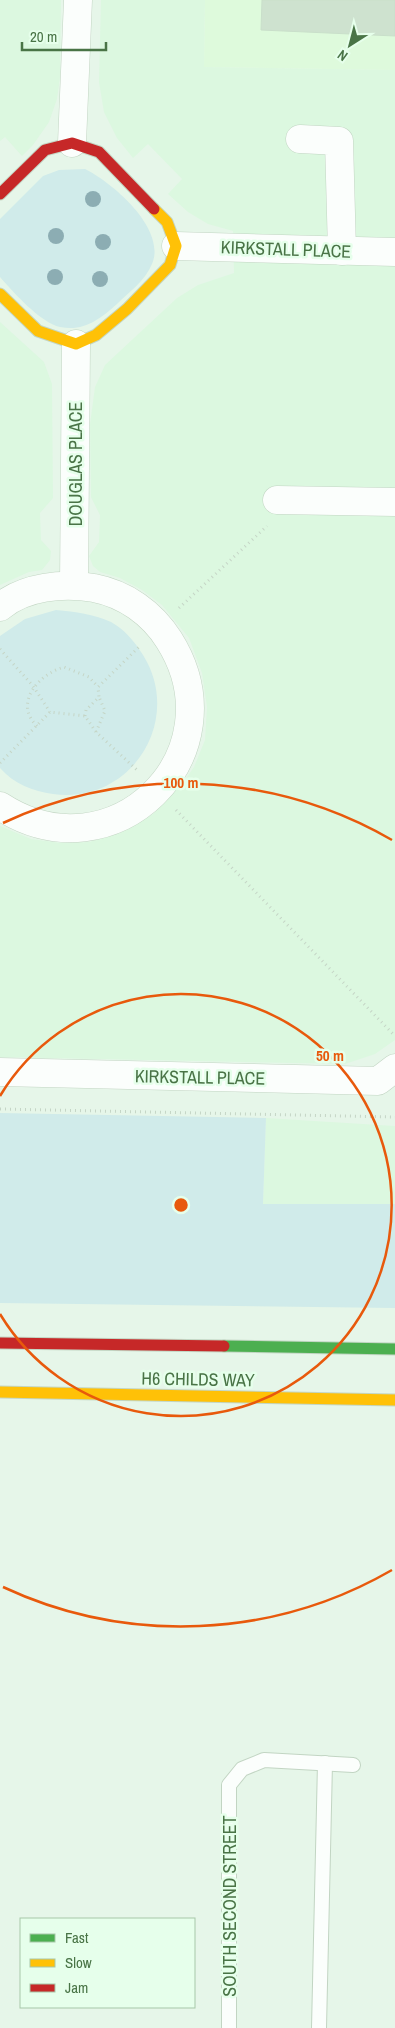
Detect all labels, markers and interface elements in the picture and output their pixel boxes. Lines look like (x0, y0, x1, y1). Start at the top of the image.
scale bar (22, 20, 106, 52)
north arrow (325, 20, 375, 70)
text: 20 m (30, 26, 57, 47)
text: N (334, 46, 351, 65)
street label: KIRKSTALL PLACE (220, 234, 352, 264)
street label: DOUGLAS PLACE (63, 402, 88, 526)
text: 100 m (164, 772, 198, 793)
text: 50 m (316, 1045, 344, 1066)
street label: KIRKSTALL PLACE (135, 1063, 265, 1091)
centre of rings (172, 1196, 190, 1214)
street label: H6 CHILDS WAY (141, 1366, 255, 1392)
street label: SOUTH SECOND STREET (217, 1815, 242, 1997)
legend (20, 1918, 195, 2008)
text: Fast (65, 1927, 89, 1948)
text: Slow (65, 1952, 92, 1973)
text: Jam (65, 1977, 88, 1998)

